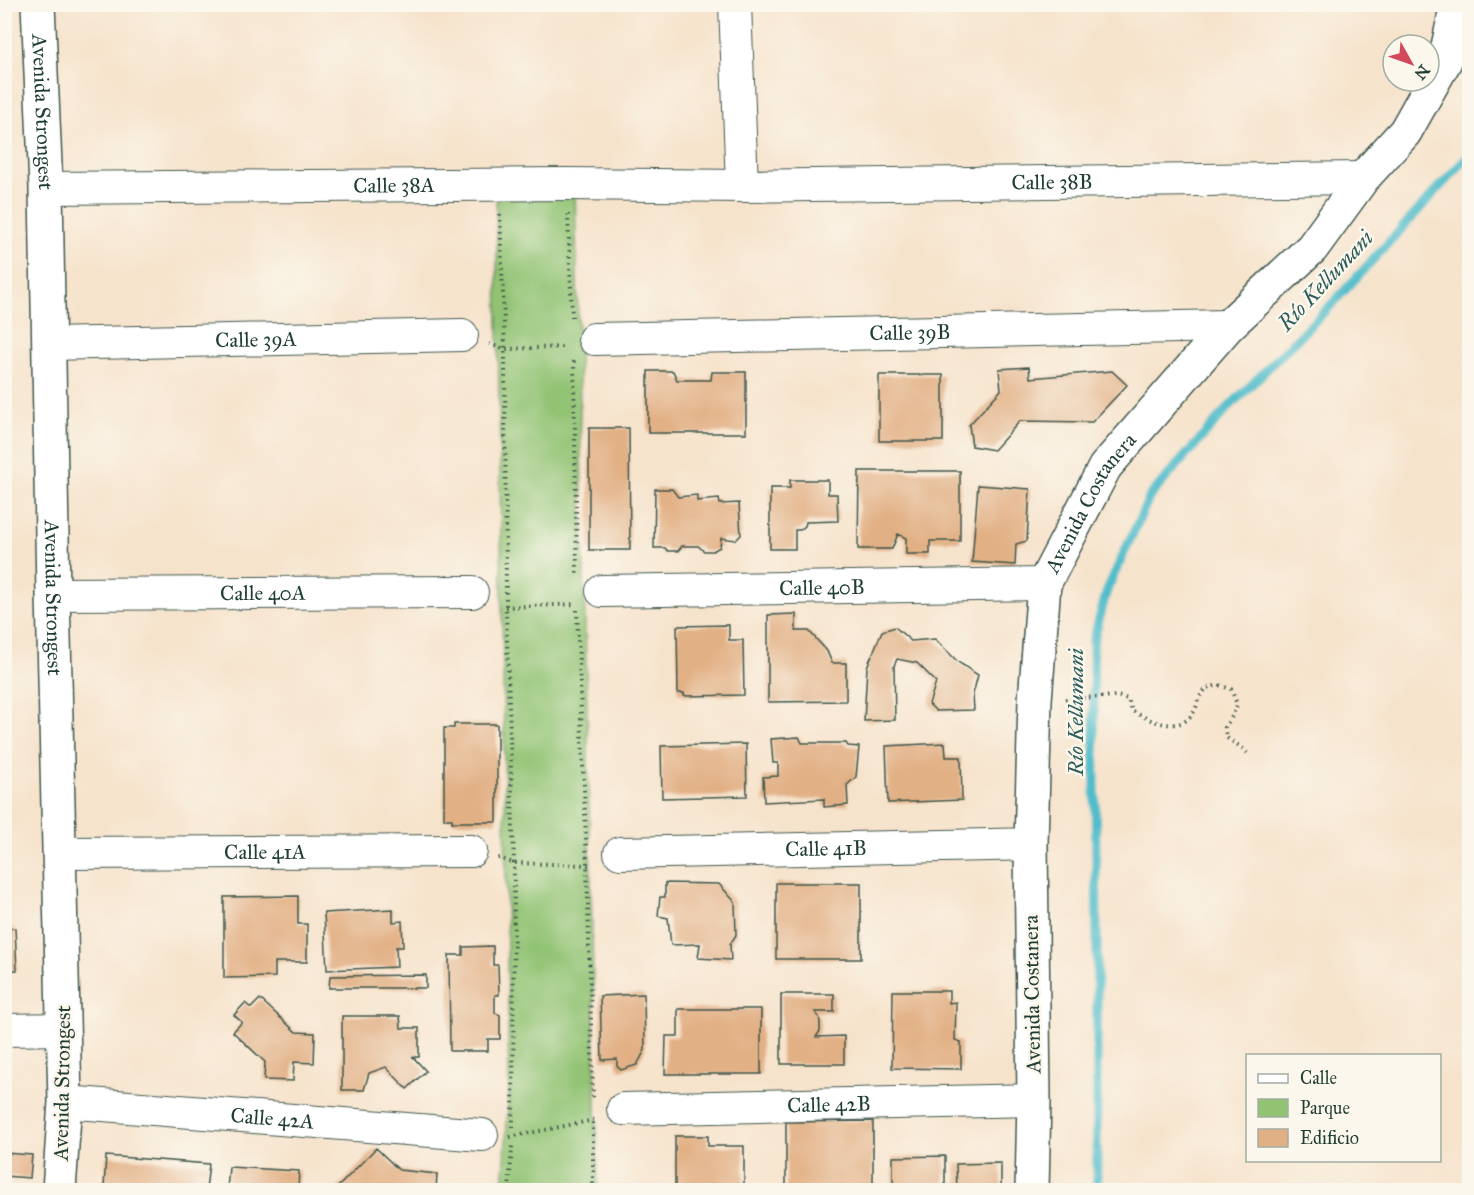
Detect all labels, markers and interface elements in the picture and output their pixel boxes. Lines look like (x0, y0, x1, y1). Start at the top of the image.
street label: Avenida Strongest (26, 32, 59, 191)
north arrow (1381, 33, 1441, 93)
text: N (1410, 61, 1434, 84)
street label: Calle 38B (1011, 168, 1093, 196)
street label: Calle 38A (353, 172, 435, 199)
water label: Río Kellumani (1271, 224, 1379, 337)
street label: Calle 39B (869, 319, 951, 346)
street label: Calle 39A (215, 326, 297, 353)
street label: Avenida Costanera (1039, 427, 1142, 578)
street label: Avenida Strongest (39, 519, 68, 677)
street label: Calle 40B (779, 574, 865, 601)
street label: Calle 40A (220, 580, 306, 606)
water label: Río Kellumani (1062, 648, 1089, 777)
street label: Calle 41B (785, 835, 867, 862)
street label: Calle 41A (224, 839, 306, 865)
street label: Avenida Costanera (1018, 914, 1046, 1075)
street label: Avenida Strongest (48, 1004, 76, 1162)
legend (1246, 1054, 1441, 1162)
text: Calle (1300, 1067, 1337, 1089)
street label: Calle 42B (787, 1091, 871, 1118)
text: Parque (1300, 1097, 1350, 1120)
street label: Calle 42A (229, 1102, 315, 1135)
text: Edificio (1300, 1127, 1359, 1149)

